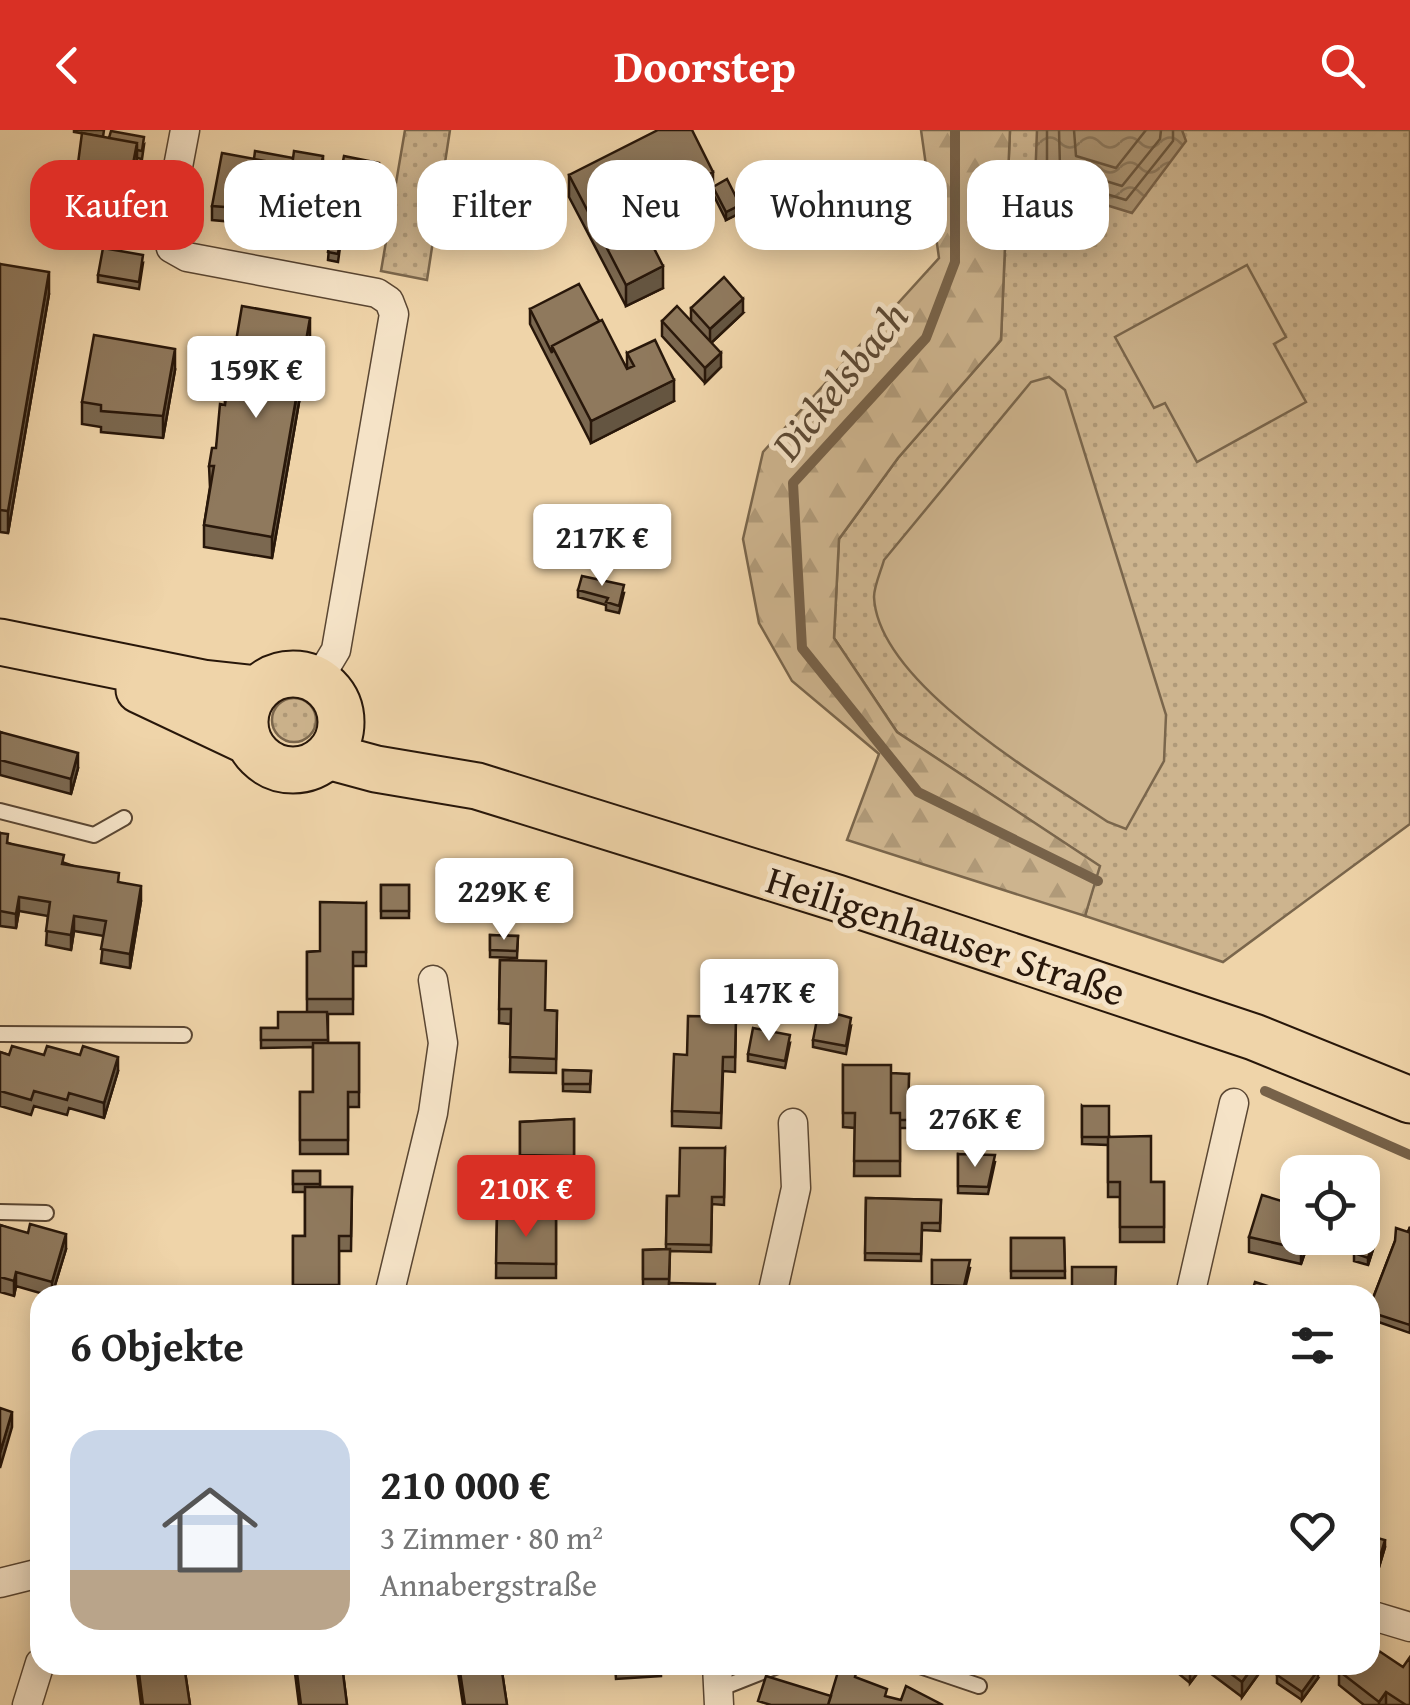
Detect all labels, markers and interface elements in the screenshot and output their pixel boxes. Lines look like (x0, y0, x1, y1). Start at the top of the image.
text: Doorstep (614, 33, 796, 98)
icon: back (40, 38, 95, 93)
icon: search (1315, 38, 1370, 93)
chip: Kaufen (30, 160, 204, 250)
chip: Mieten (224, 160, 397, 250)
chip: Filter (417, 160, 567, 250)
chip: Neu (587, 160, 715, 250)
chip: Wohnung (735, 160, 947, 250)
chip: Haus (967, 160, 1109, 250)
water label: Dickelsbach (755, 288, 922, 473)
pin: 159K € (175, 336, 337, 421)
text: 159K € (209, 345, 303, 392)
pin: 217K € (521, 504, 683, 589)
text: 217K € (555, 513, 649, 560)
street label: Heiligenhauser Straße (759, 849, 1133, 1021)
pin: 229K € (423, 858, 585, 943)
text: 229K € (457, 867, 551, 914)
pin: 147K € (688, 959, 850, 1044)
text: 147K € (722, 968, 816, 1015)
pin: 276K € (894, 1085, 1056, 1170)
text: 276K € (928, 1094, 1022, 1141)
pin: 210K € (445, 1155, 607, 1240)
map controls (1280, 1155, 1380, 1255)
button: locate (1280, 1155, 1380, 1255)
text: 210K € (479, 1164, 573, 1211)
text: 6 Objekte (70, 1315, 244, 1376)
icon: filters (1285, 1318, 1340, 1373)
text: 210 000 € (380, 1453, 551, 1514)
icon: home (150, 1470, 270, 1590)
icon: heart (1285, 1503, 1340, 1558)
text: 3 Zimmer · 80 m² (380, 1514, 603, 1561)
text: Annabergstraße (380, 1561, 597, 1608)

